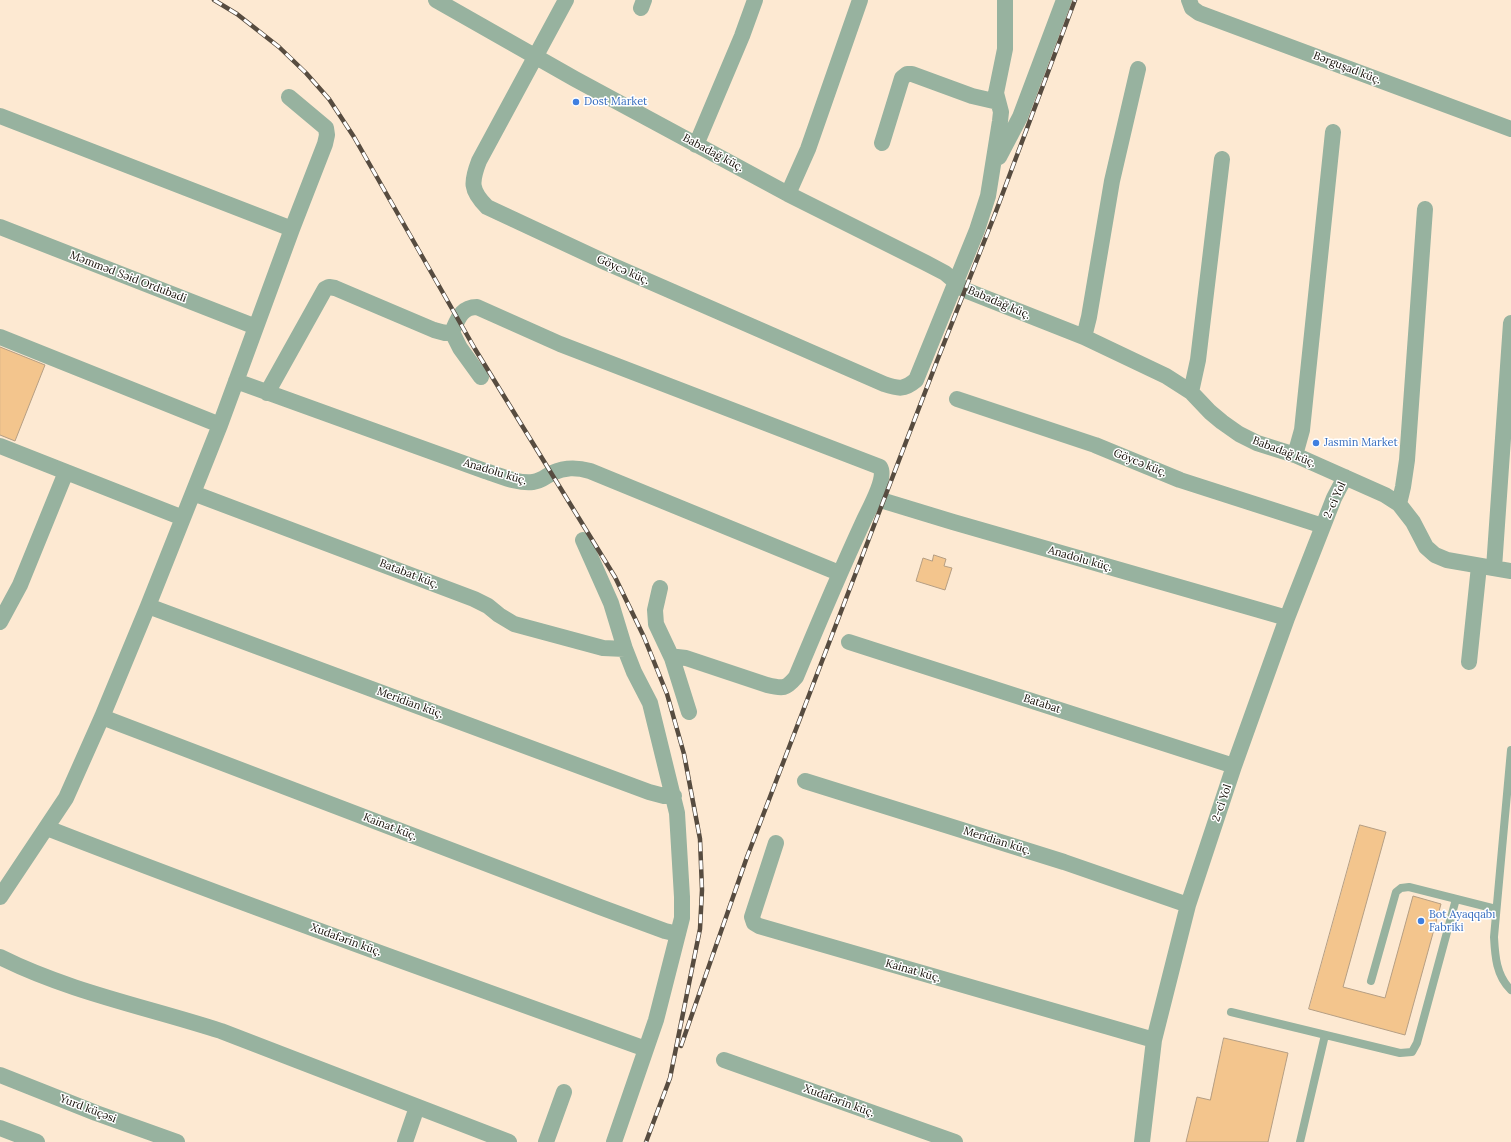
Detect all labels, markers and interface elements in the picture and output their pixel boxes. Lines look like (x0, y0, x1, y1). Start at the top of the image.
street label: Bərguşad küç. (1311, 49, 1383, 87)
place label: Dost Market (584, 95, 647, 109)
marker: Dost Market (571, 97, 581, 107)
street label: Babadağ küç. (680, 131, 746, 175)
street label: Məmməd Səid Ordubadi (68, 249, 188, 305)
street label: Göycə küç. (595, 253, 651, 287)
street label: Babadağ küç. (966, 284, 1032, 322)
street label: Babadağ küç. (1250, 434, 1318, 470)
place label: Jasmin Market (1324, 436, 1398, 450)
marker: Jasmin Market (1311, 438, 1321, 448)
street label: Göycə küç. (1111, 446, 1169, 480)
street label: Anadolu küç. (462, 456, 528, 488)
street label: 2-ci Yol (1321, 480, 1349, 520)
street label: Anadolu küç. (1047, 544, 1113, 574)
street label: Batabat küç. (377, 557, 441, 591)
street label: Meridian küç. (375, 685, 445, 721)
street label: Batabat (1022, 692, 1062, 716)
street label: 2-ci Yol (1209, 783, 1235, 823)
street label: Kainat küç. (361, 811, 419, 843)
street label: Meridian küç. (962, 824, 1032, 858)
place label: Bot Ayaqqabı Fabriki (1429, 908, 1495, 934)
marker: Bot Ayaqqabı Fabriki (1416, 916, 1426, 926)
street label: Xudafərin küç. (309, 921, 383, 959)
street label: Kainat küç. (884, 957, 942, 985)
street label: Xudafərin küç. (802, 1082, 876, 1120)
street label: Yurd küçəsi (58, 1092, 118, 1126)

